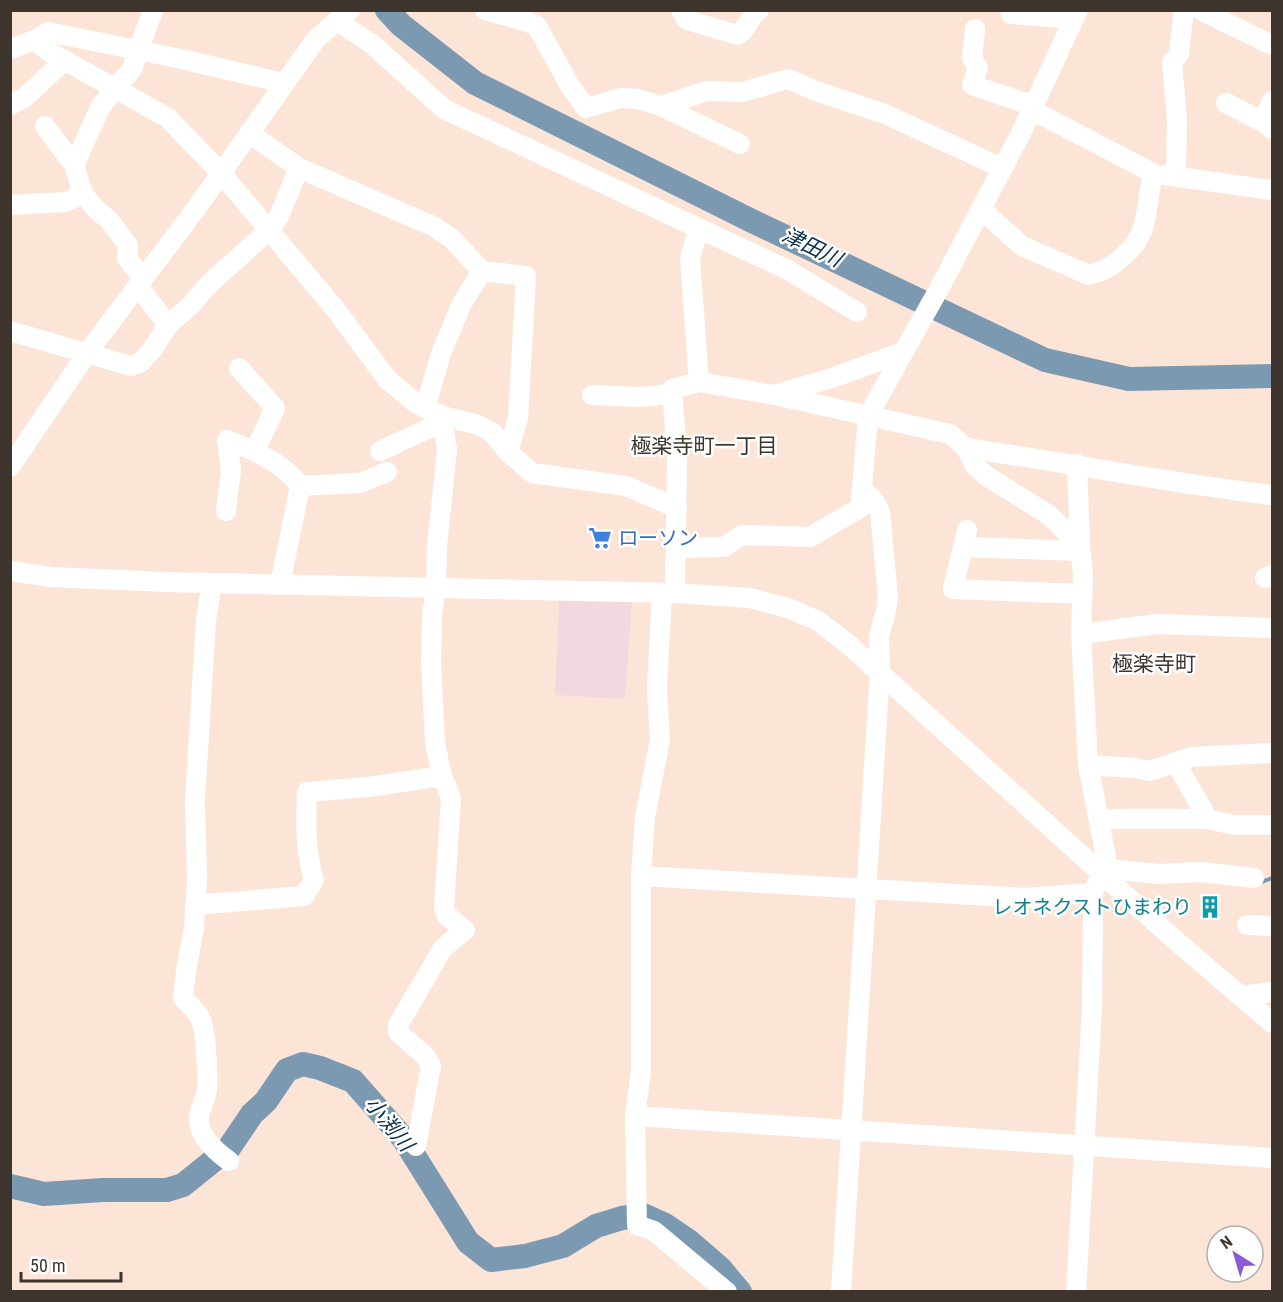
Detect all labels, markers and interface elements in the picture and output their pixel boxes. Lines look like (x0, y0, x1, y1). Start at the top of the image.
water label: 津田川 (778, 222, 847, 272)
district label: 極楽寺町一丁目 (631, 434, 778, 458)
supermarket icon: ローソン (587, 525, 613, 551)
place label: ローソン (618, 526, 698, 550)
district label: 極楽寺町 (1112, 652, 1196, 676)
building icon: レオネクストひまわり (1197, 894, 1223, 920)
place label: レオネクストひまわり (993, 895, 1192, 919)
water label: 小渕川 (360, 1092, 419, 1158)
north arrow (1205, 1224, 1265, 1284)
text: N (1217, 1232, 1236, 1253)
scale bar (21, 1245, 122, 1283)
text: 50 m (30, 1255, 65, 1276)

